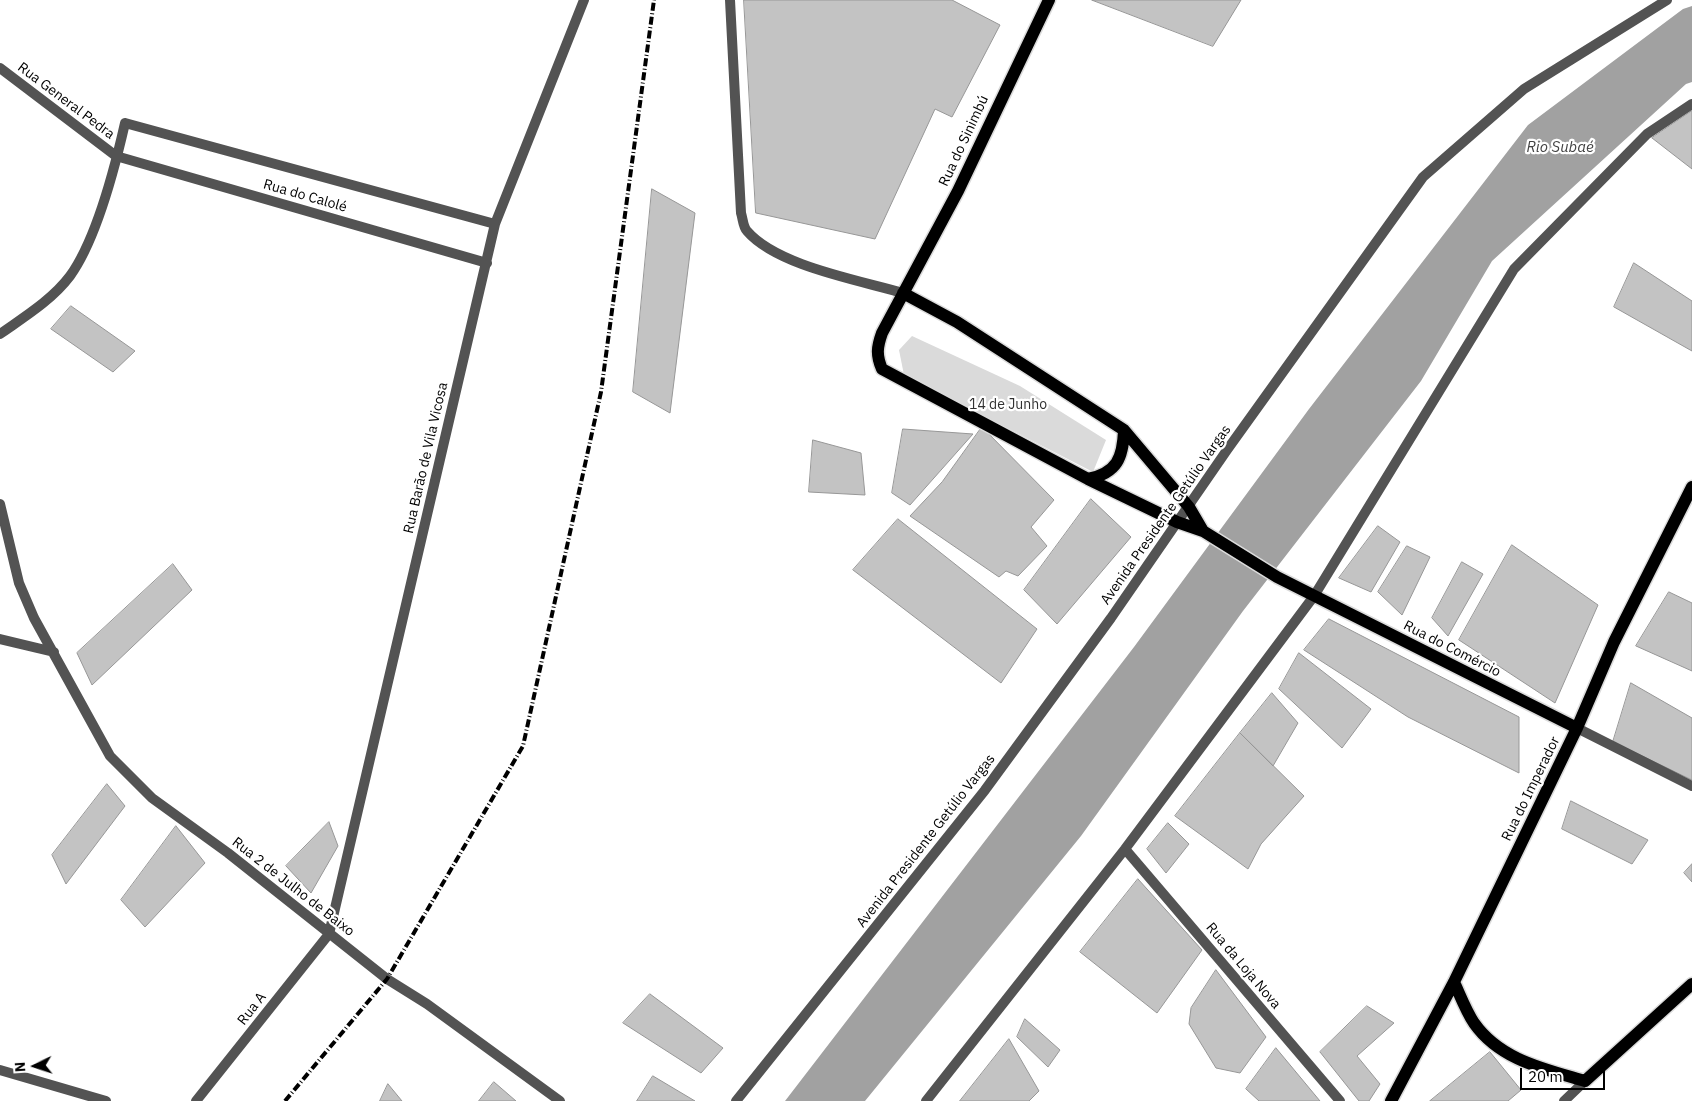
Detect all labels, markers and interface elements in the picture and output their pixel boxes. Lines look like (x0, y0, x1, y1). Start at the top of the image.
street label: Rua General Pedra (14, 59, 118, 143)
street label: Rua do Sinimbú (936, 93, 992, 189)
water label: Rio Subaé (1526, 139, 1594, 157)
street label: Rua do Calolé (261, 176, 349, 216)
street label: Rua Barão de Vila Vicosa (400, 381, 452, 535)
park label: 14 de Junho (969, 397, 1047, 413)
street label: Avenida Presidente Getúlio Vargas (1097, 422, 1235, 608)
street label: Rua do Comércio (1401, 617, 1503, 681)
street label: Rua do Imperador (1498, 734, 1564, 844)
street label: Avenida Presidente Getúlio Vargas (853, 751, 999, 931)
street label: Rua 2 de Julho de Baixo (229, 834, 357, 940)
street label: Rua da Loja Nova (1202, 919, 1284, 1013)
street label: Rua A (234, 989, 270, 1029)
north arrow (10, 1041, 60, 1091)
scale bar (1522, 1058, 1607, 1090)
text: N (11, 1061, 29, 1073)
text: 20 m (1528, 1067, 1563, 1086)

